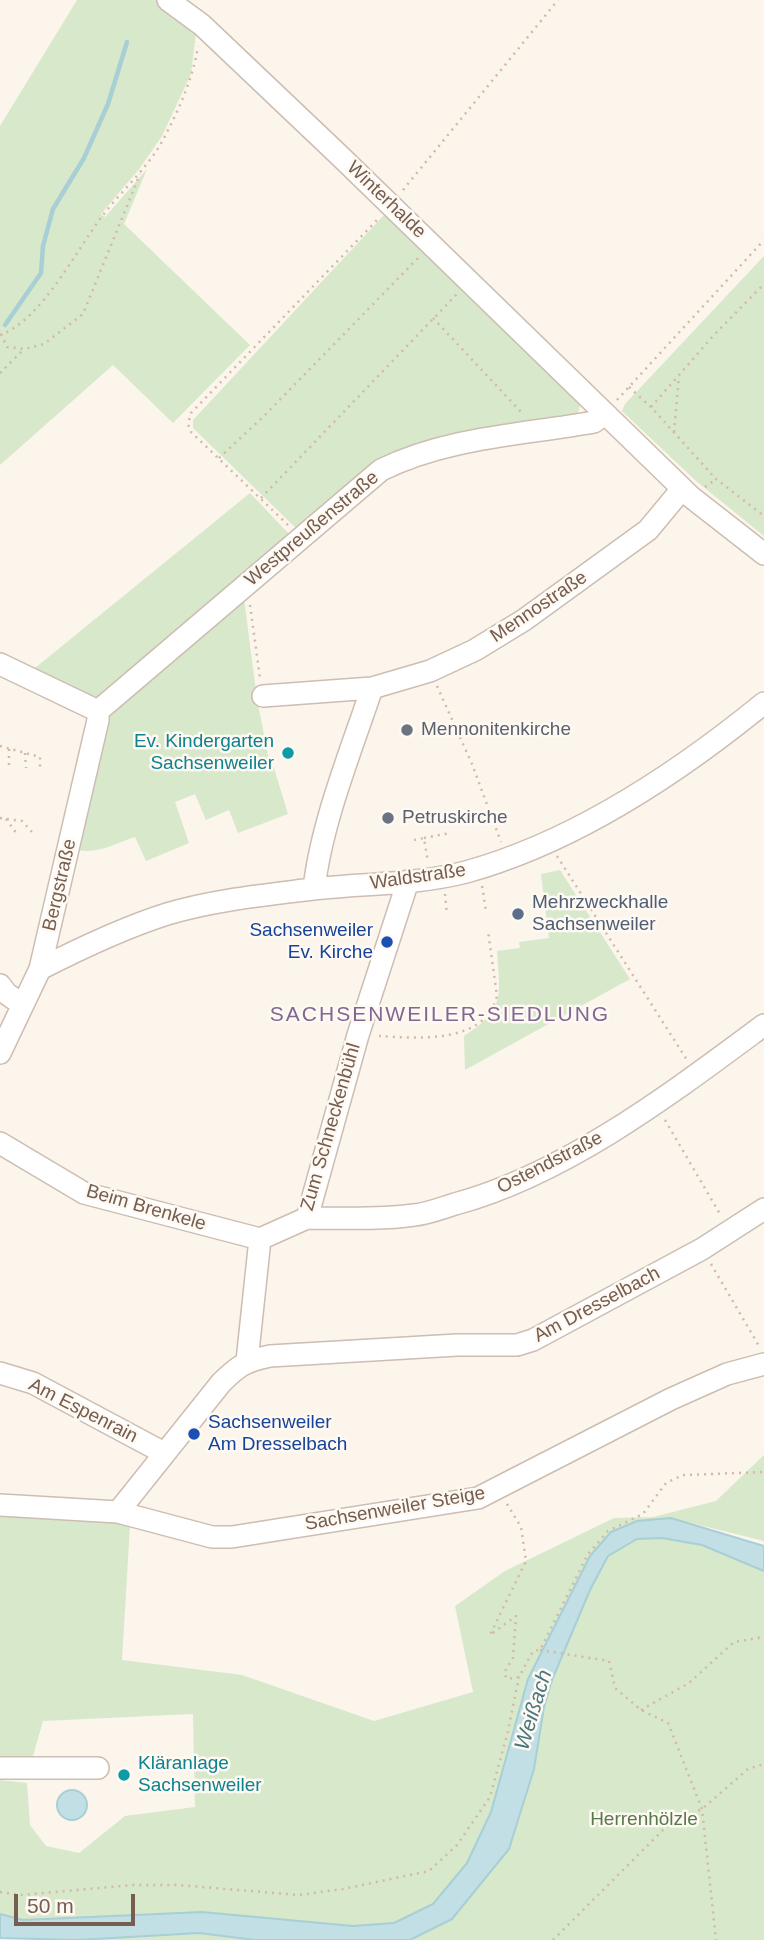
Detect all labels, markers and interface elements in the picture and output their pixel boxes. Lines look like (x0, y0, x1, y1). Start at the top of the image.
street label: Winterhalde (342, 157, 430, 243)
street label: Westpreußenstraße (240, 466, 384, 592)
street label: Mennostraße (486, 566, 592, 648)
place label: Mennonitenkirche (421, 719, 571, 741)
marker: Mennonitenkirche (399, 722, 415, 738)
place label: Ev. Kindergarten Sachsenweiler (134, 731, 274, 775)
marker: Ev. Kindergarten Sachsenweiler (280, 745, 296, 761)
place label: Petruskirche (402, 807, 508, 829)
marker: Petruskirche (380, 810, 396, 826)
street label: Bergstraße (38, 837, 82, 933)
street label: Waldstraße (369, 859, 467, 895)
place label: Mehrzweckhalle Sachsenweiler (532, 892, 668, 936)
marker: Mehrzweckhalle Sachsenweiler (510, 906, 526, 922)
place label: Sachsenweiler Ev. Kirche (249, 920, 373, 964)
marker: Sachsenweiler Ev. Kirche (379, 934, 395, 950)
district label: SACHSENWEILER-SIEDLUNG (273, 1002, 607, 1028)
street label: Zum Schneckenbühl (296, 1041, 366, 1213)
street label: Ostendstraße (494, 1127, 606, 1199)
street label: Beim Brenkele (83, 1180, 209, 1236)
street label: Am Dresselbach (530, 1262, 664, 1348)
street label: Am Espenrain (25, 1374, 141, 1448)
place label: Sachsenweiler Am Dresselbach (208, 1412, 347, 1456)
marker: Sachsenweiler Am Dresselbach (186, 1426, 202, 1442)
street label: Sachsenweiler Steige (303, 1482, 487, 1536)
water label: Weißach (510, 1667, 558, 1753)
place label: Kläranlage Sachsenweiler (138, 1753, 262, 1797)
marker: Kläranlage Sachsenweiler (116, 1767, 132, 1783)
park label: Herrenhölzle (590, 1809, 698, 1831)
scale bar (18, 1881, 138, 1925)
text: 50 m (27, 1894, 74, 1917)

